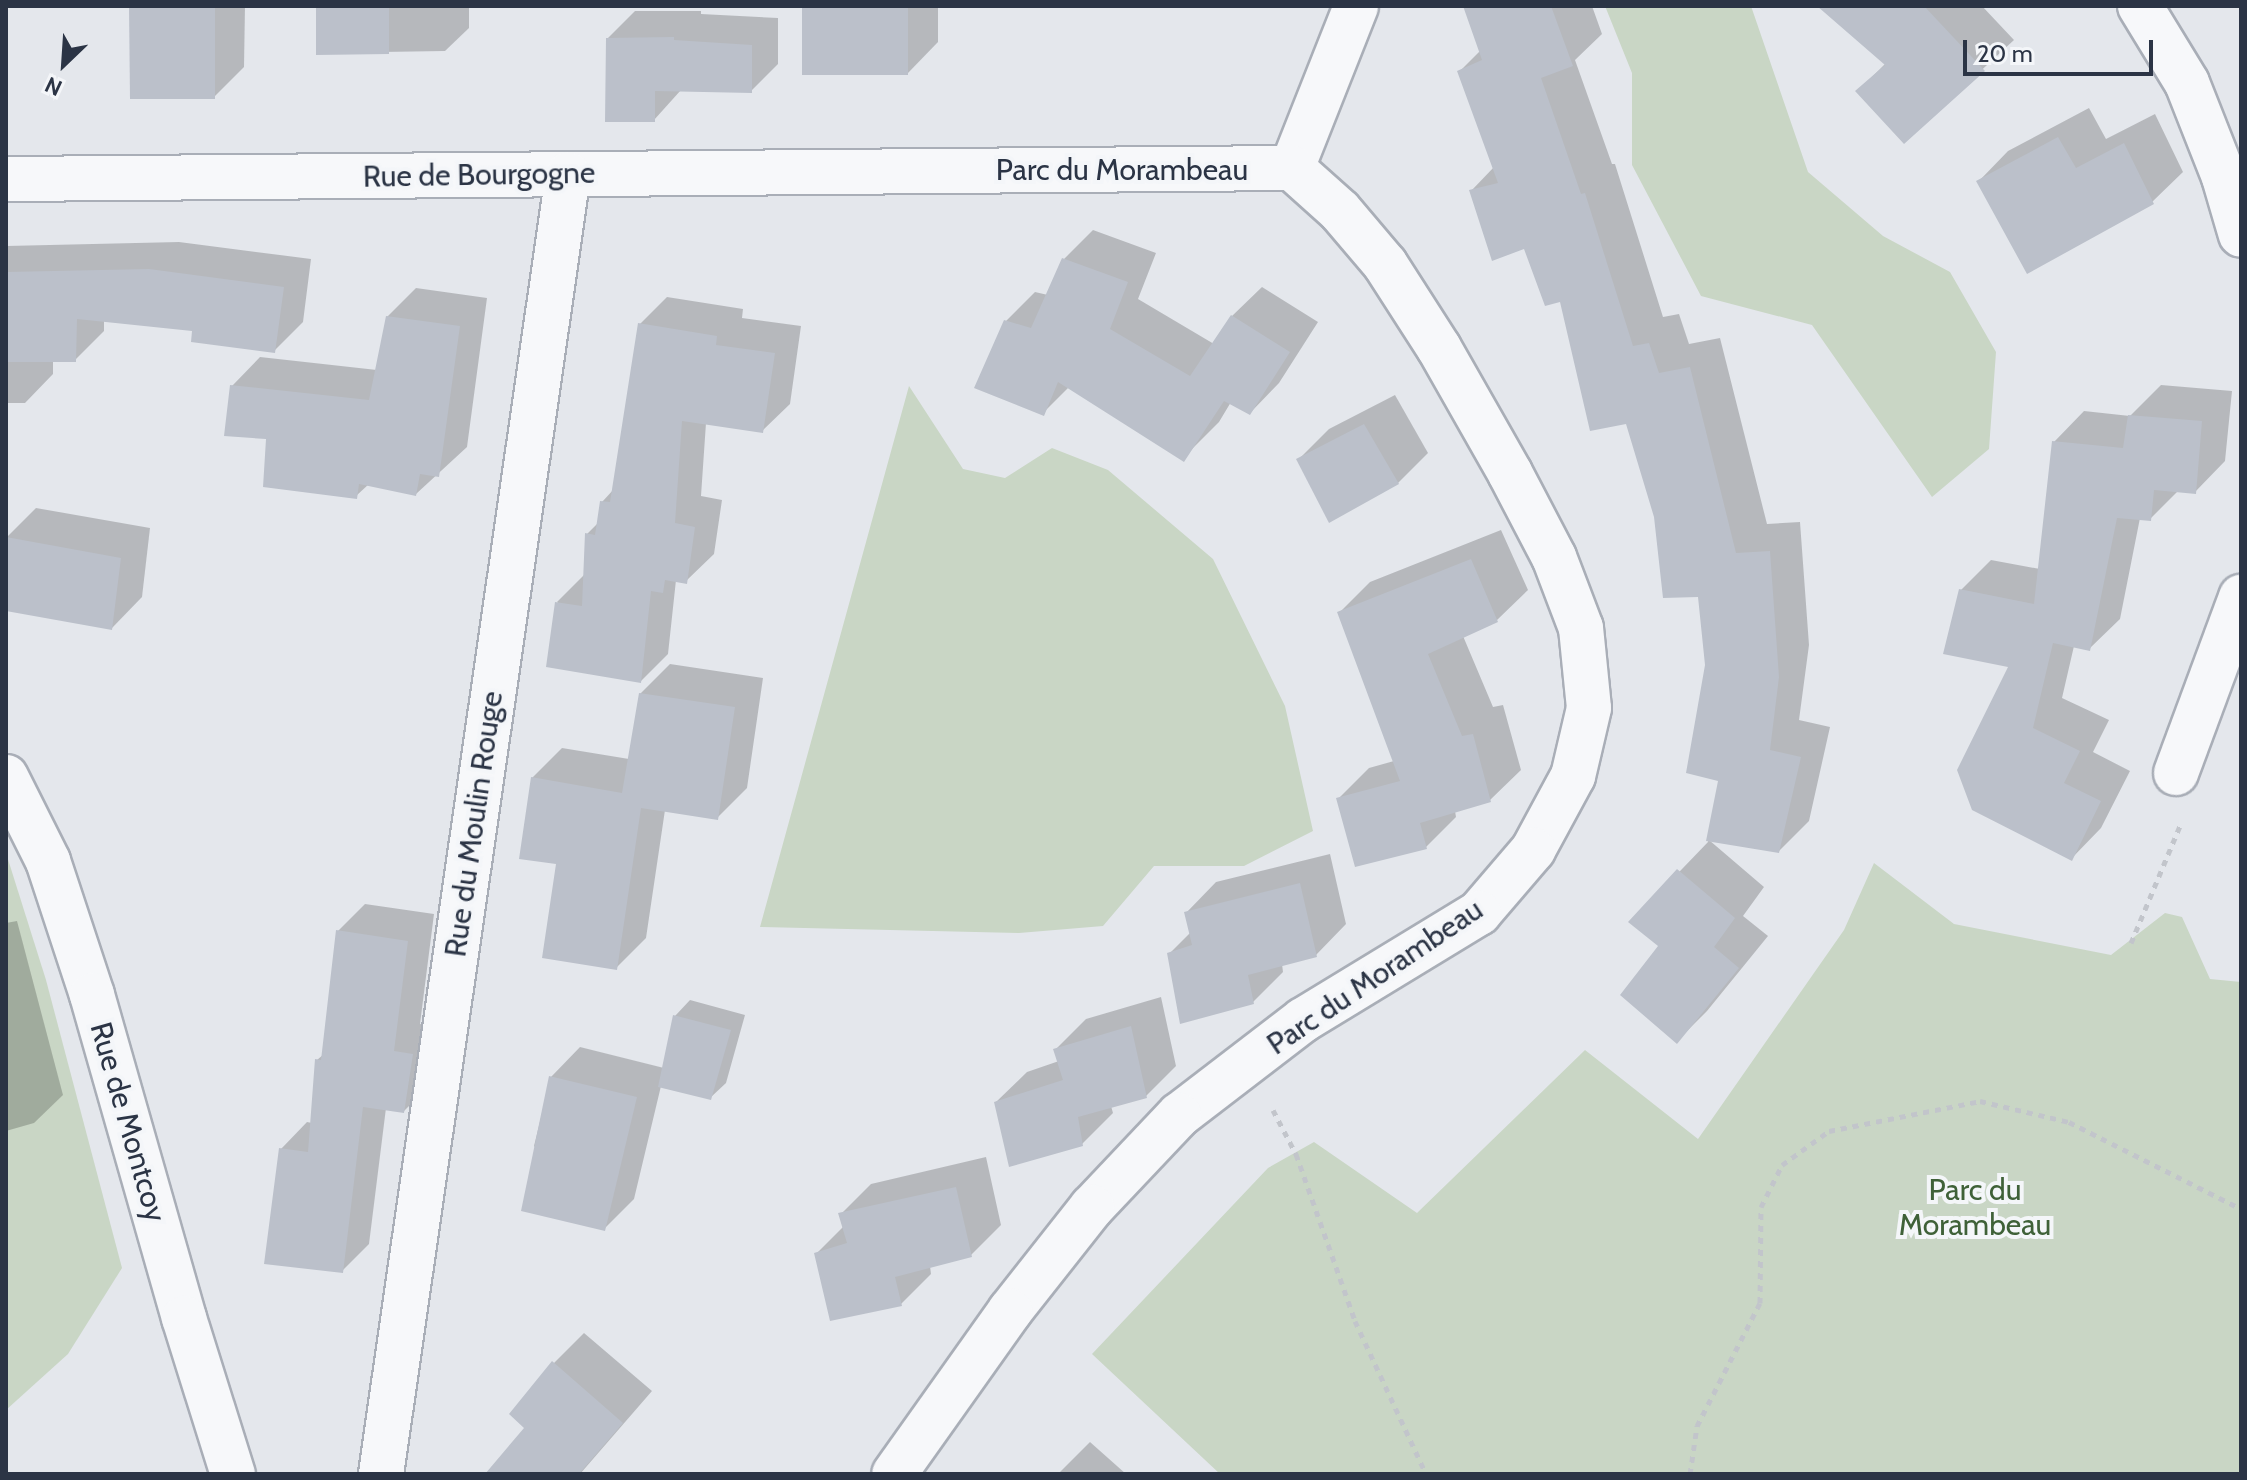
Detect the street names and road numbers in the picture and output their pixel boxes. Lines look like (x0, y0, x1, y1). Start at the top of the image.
street label: Parc du Morambeau (996, 152, 1248, 188)
street label: Rue de Bourgogne (363, 155, 595, 195)
street label: Rue du Moulin Rouge (438, 689, 510, 959)
street label: Parc du Morambeau (1260, 892, 1490, 1062)
street label: Rue de Montcoy (82, 1018, 174, 1226)

